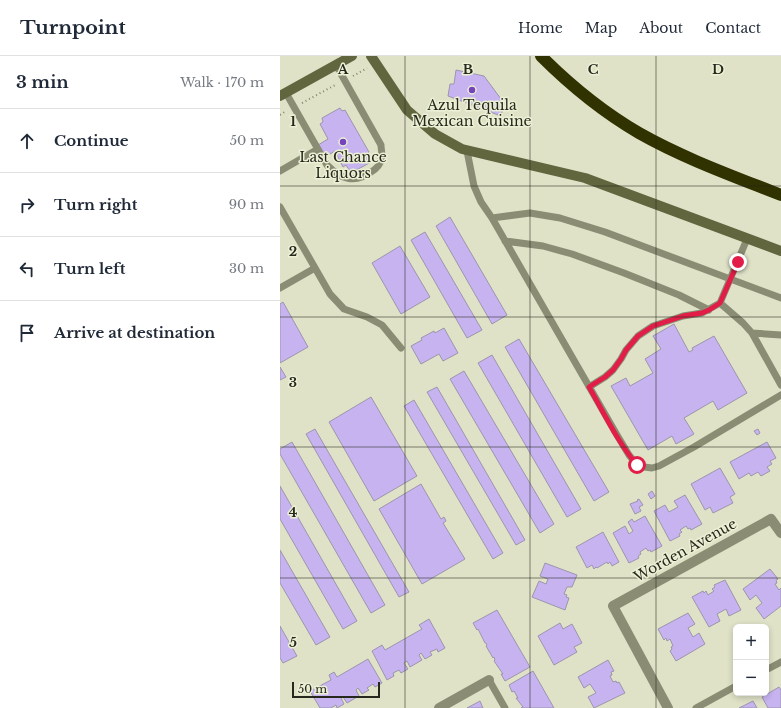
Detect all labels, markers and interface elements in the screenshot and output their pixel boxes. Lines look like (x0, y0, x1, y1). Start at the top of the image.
text: Turnpoint (20, 16, 126, 39)
text: Home (518, 19, 563, 37)
text: Map (585, 19, 617, 37)
text: About (639, 19, 683, 37)
text: Contact (705, 19, 761, 37)
text: A (337, 61, 349, 78)
text: B (463, 61, 473, 78)
text: C (588, 61, 599, 78)
text: D (712, 61, 724, 78)
text: 3 min (16, 72, 69, 93)
text: Walk · 170 m (180, 74, 264, 91)
marker: Azul Tequila Mexican Cuisine (467, 85, 477, 95)
place label: Azul Tequila Mexican Cuisine (412, 96, 532, 130)
text: 1 (290, 113, 296, 130)
icon: ahead (16, 130, 38, 152)
text: Continue (54, 131, 129, 150)
text: 50 m (230, 132, 264, 149)
marker: Last Chance Liquors (338, 137, 348, 147)
place label: Last Chance Liquors (299, 148, 387, 182)
icon: right (16, 194, 38, 216)
text: Turn right (54, 195, 137, 214)
text: 90 m (229, 196, 264, 213)
text: 2 (289, 243, 297, 260)
route end (729, 253, 747, 271)
icon: left (16, 258, 38, 280)
text: Turn left (54, 259, 125, 278)
text: 30 m (229, 260, 264, 277)
icon: arrive (16, 322, 38, 344)
text: Arrive at destination (54, 323, 215, 342)
text: 3 (289, 374, 297, 391)
route start (628, 456, 646, 474)
text: 4 (289, 504, 298, 521)
street label: Worden Avenue (629, 514, 740, 586)
map controls (733, 624, 769, 696)
button: + (733, 624, 769, 660)
text: 5 (289, 634, 297, 651)
button: − (733, 660, 769, 696)
scale bar (292, 680, 380, 699)
text: 50 m (298, 682, 327, 696)

